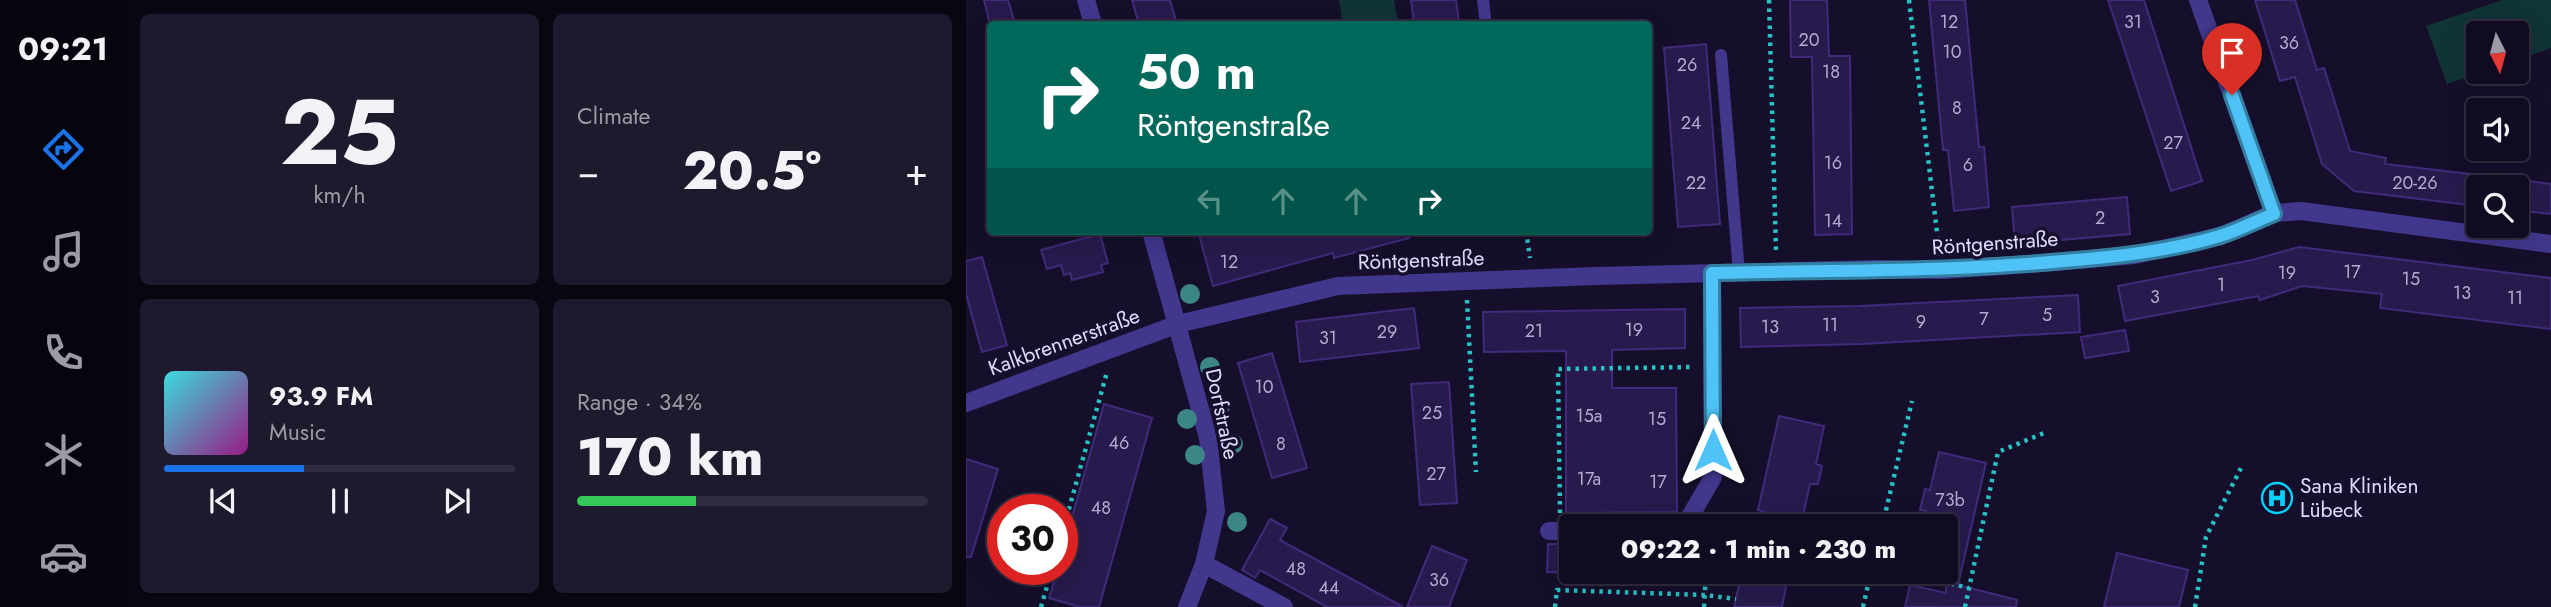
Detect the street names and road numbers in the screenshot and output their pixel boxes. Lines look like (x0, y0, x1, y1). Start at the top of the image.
street label: Röntgenstraße (1931, 224, 2059, 262)
street label: Röntgenstraße (1357, 243, 1485, 277)
street label: Kalkbrennerstraße (984, 301, 1144, 383)
street label: Dorfstraße (1198, 366, 1246, 463)

